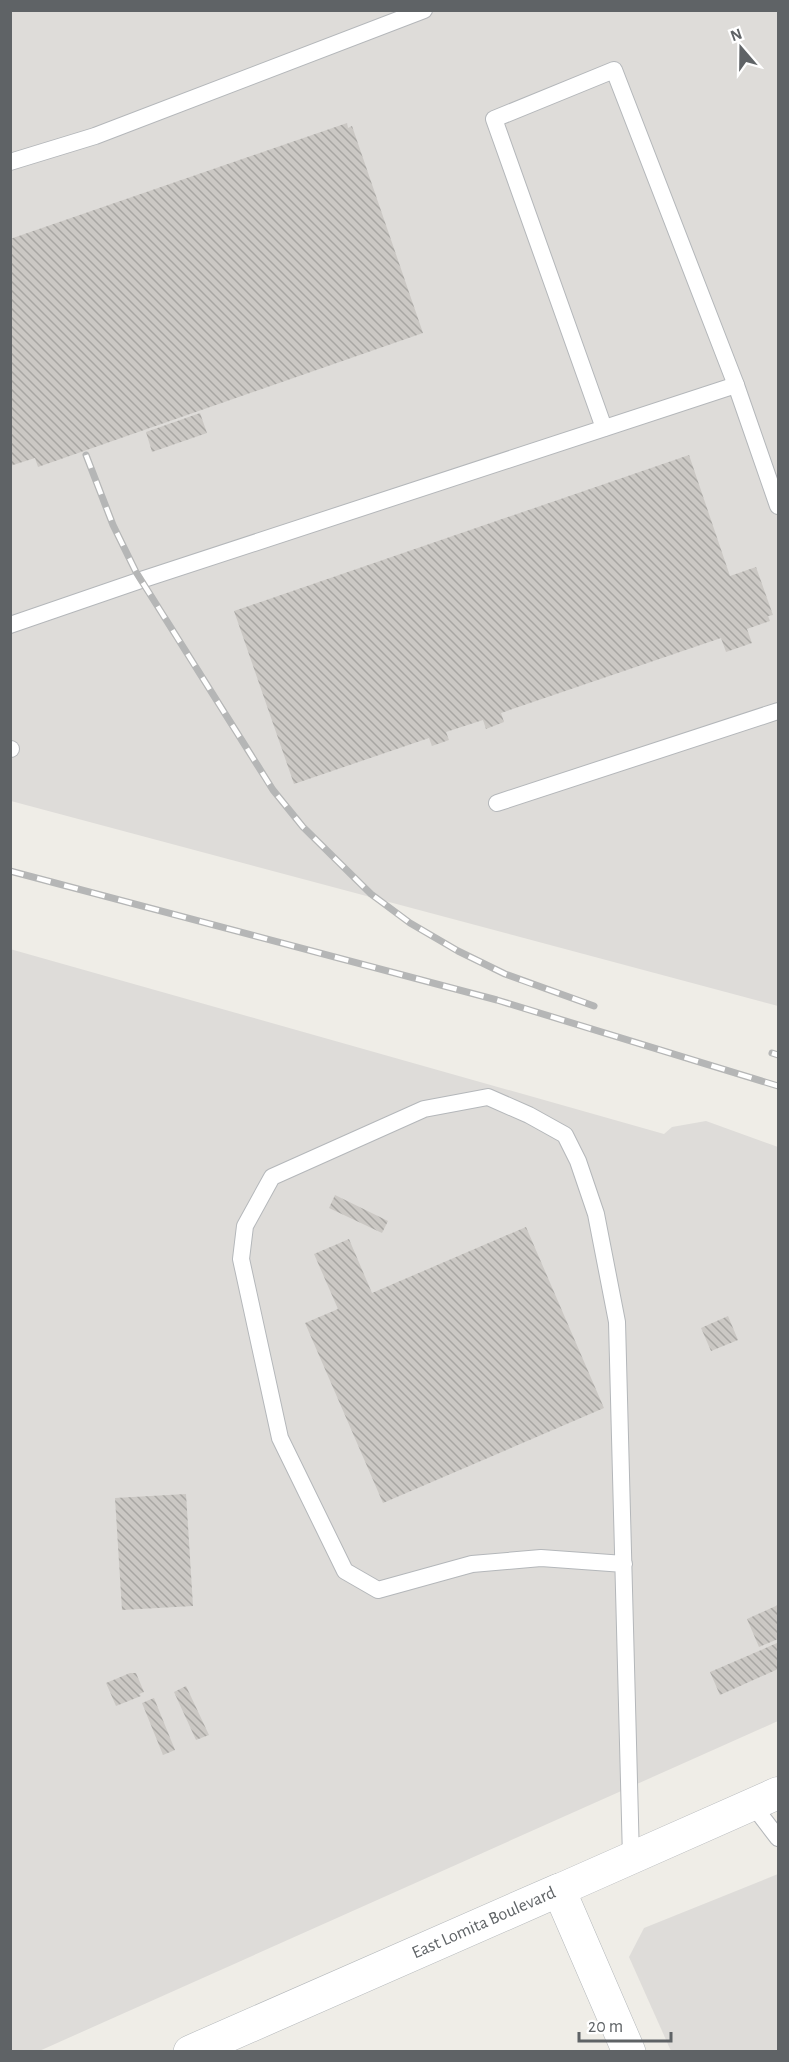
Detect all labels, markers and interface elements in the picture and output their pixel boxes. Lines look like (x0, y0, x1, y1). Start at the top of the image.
north arrow (711, 18, 771, 78)
text: N (728, 25, 744, 44)
street label: East Lomita Boulevard (409, 1884, 558, 1962)
scale bar (579, 2005, 670, 2043)
text: 20 m (588, 2018, 623, 2036)

